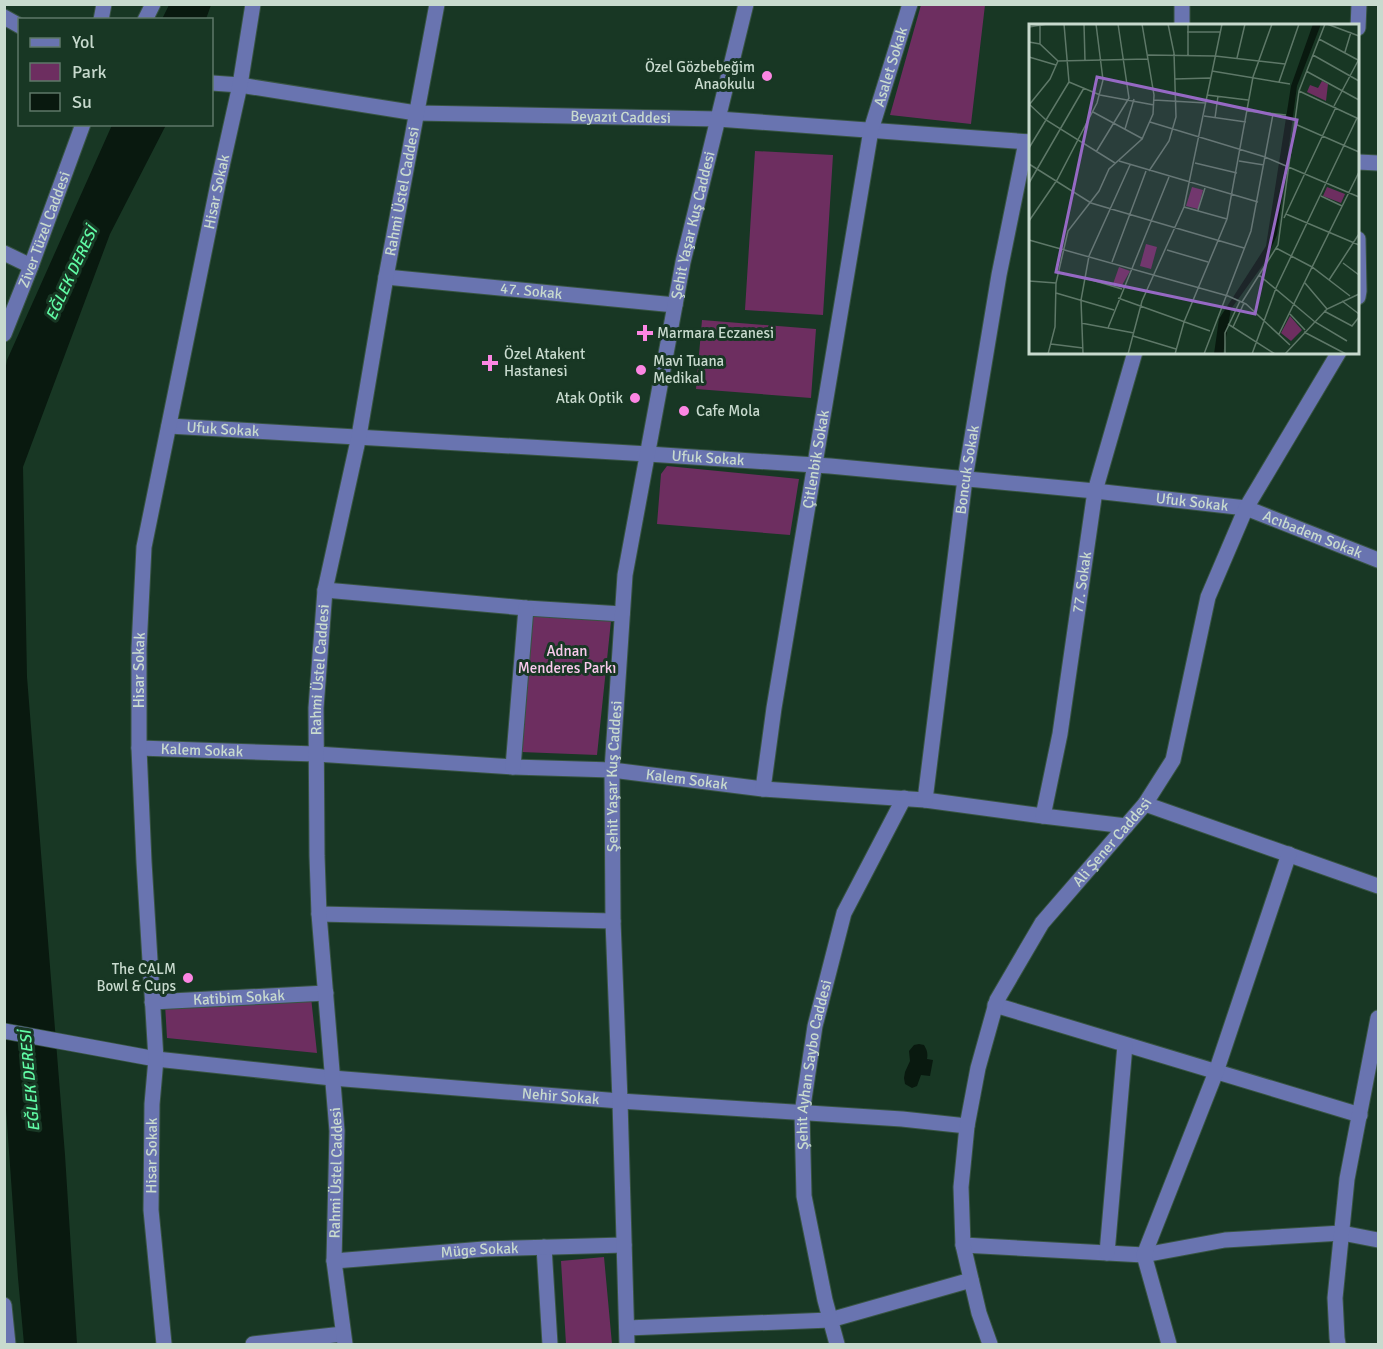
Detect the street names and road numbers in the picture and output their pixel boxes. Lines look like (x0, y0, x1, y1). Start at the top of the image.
street label: Asalet Sokak (870, 24, 912, 109)
street label: Beyazıt Caddesi (570, 107, 671, 127)
street label: Rahmi Üstel Caddesi (381, 125, 423, 257)
street label: Şehit Yaşar Kuş Caddesi (667, 149, 719, 301)
street label: Hisar Sokak (200, 152, 233, 231)
street label: Ziver Tüzel Caddesi (14, 169, 74, 290)
street label: 47. Sokak (499, 279, 564, 303)
street label: Çitlenbik Sokak (799, 408, 833, 510)
street label: Ufuk Sokak (186, 418, 260, 440)
street label: Boncuk Sokak (952, 423, 983, 515)
street label: Ufuk Sokak (671, 447, 745, 469)
street label: Ufuk Sokak (1155, 489, 1230, 515)
street label: Acıbadem Sokak (1260, 507, 1365, 562)
street label: 77. Sokak (1068, 550, 1095, 614)
street label: Rahmi Üstel Caddesi (307, 604, 333, 735)
street label: Hisar Sokak (130, 631, 149, 708)
street label: Şehit Yaşar Kuş Caddesi (603, 700, 626, 852)
street label: Kalem Sokak (160, 740, 244, 761)
street label: Kalem Sokak (645, 765, 729, 794)
street label: Ali Şener Caddesi (1069, 794, 1156, 890)
street label: Şehit Ayhan Saybo Caddesi (793, 978, 836, 1150)
street label: Katibim Sokak (192, 986, 286, 1009)
street label: Nehir Sokak (521, 1084, 601, 1108)
street label: Rahmi Üstel Caddesi (326, 1106, 346, 1239)
street label: Hisar Sokak (142, 1117, 161, 1194)
street label: Müge Sokak (440, 1239, 519, 1261)

